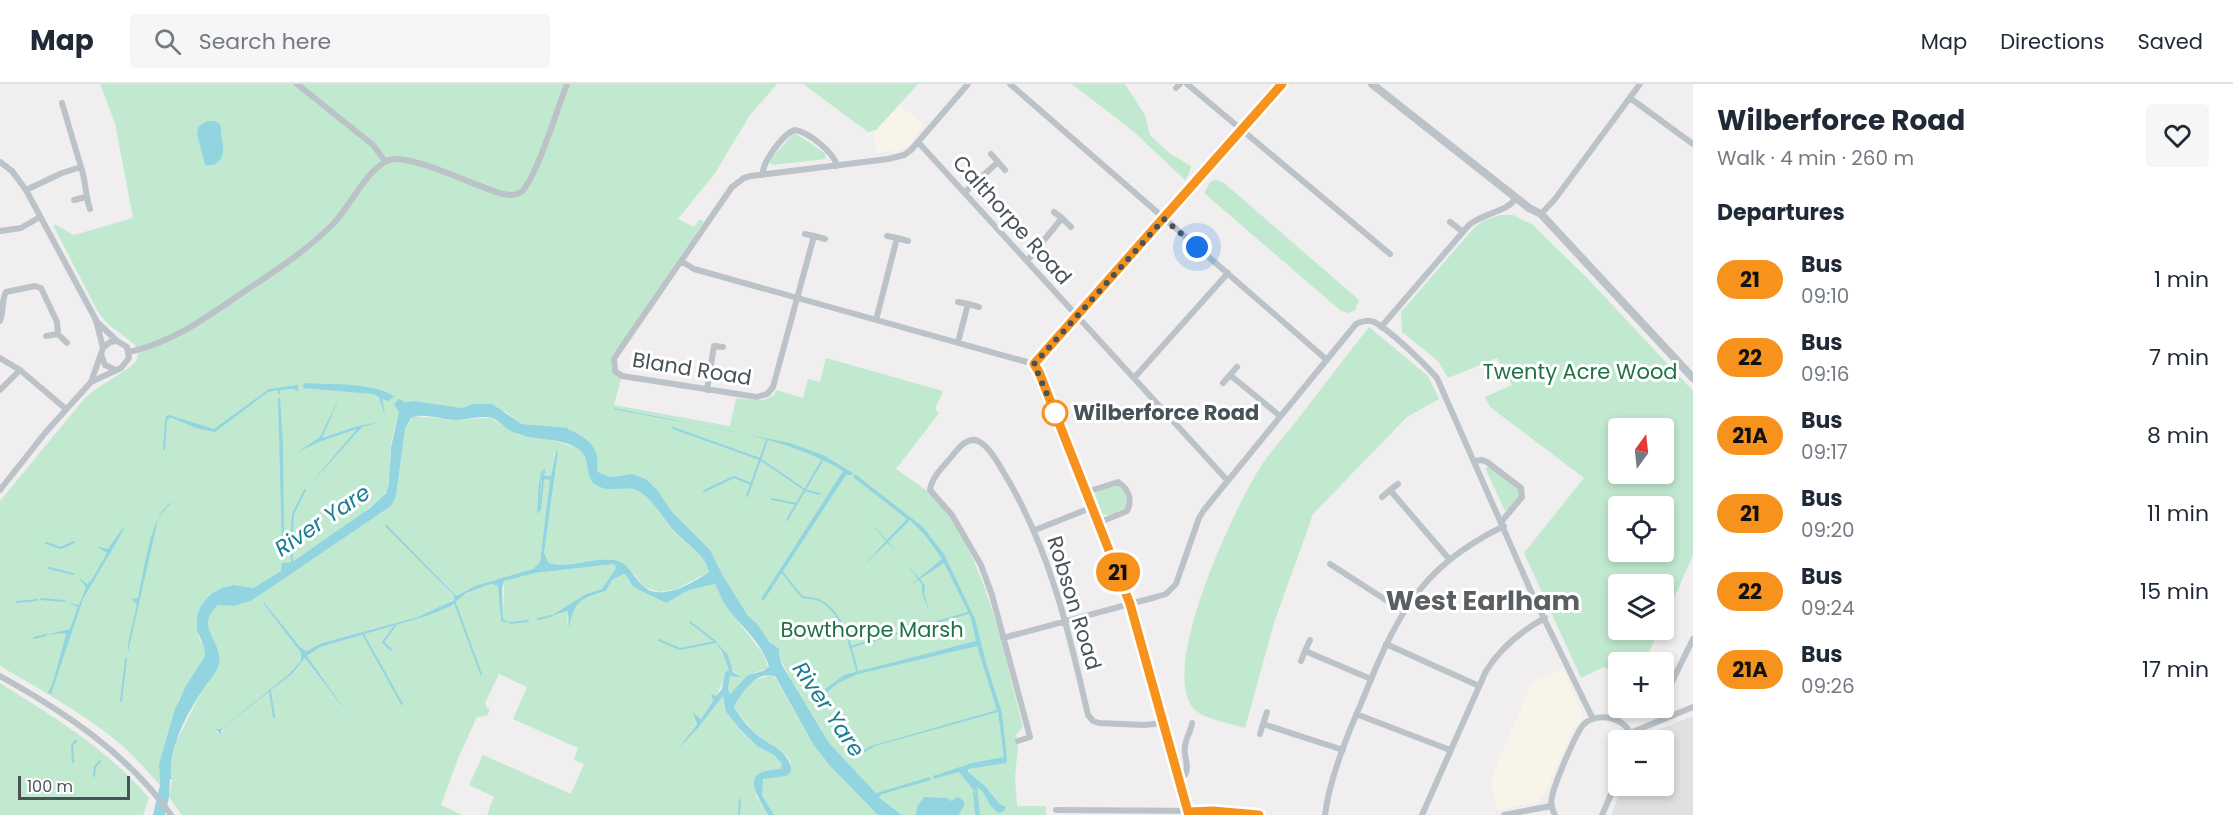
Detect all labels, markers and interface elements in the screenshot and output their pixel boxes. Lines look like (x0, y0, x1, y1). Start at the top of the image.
search box (130, 14, 550, 68)
text: Map (30, 21, 94, 60)
icon: search (151, 25, 184, 58)
text: Search here (199, 26, 331, 57)
text: Map (1921, 27, 1967, 56)
text: Directions (2000, 27, 2104, 56)
text: Saved (2137, 27, 2203, 56)
text: Wilberforce Road (1717, 101, 1965, 140)
button: heart (2146, 104, 2209, 167)
text: Walk · 4 min · 260 m (1717, 144, 1914, 172)
street label: Calthorpe Road (946, 149, 1078, 291)
text: Departures (1717, 197, 1845, 228)
your location (1182, 232, 1212, 262)
text: Bus (1801, 249, 1843, 280)
text: 1 min (2154, 264, 2209, 295)
text: 21 (1740, 265, 1760, 294)
text: 09:10 (1801, 282, 1849, 310)
text: Bus (1801, 327, 1843, 358)
text: 7 min (2149, 342, 2209, 373)
text: 22 (1738, 343, 1762, 372)
street label: Bland Road (631, 345, 754, 392)
park label: Twenty Acre Wood (1482, 357, 1678, 386)
text: 09:16 (1801, 360, 1850, 388)
place label: Wilberforce Road (1073, 398, 1259, 427)
marker: Wilberforce Road (1042, 400, 1068, 426)
text: Bus (1801, 405, 1843, 436)
north arrow (1608, 418, 1674, 484)
map controls (1608, 418, 1674, 796)
text: 8 min (2147, 420, 2209, 451)
text: 21A (1732, 421, 1768, 450)
text: 09:17 (1801, 438, 1848, 466)
water label: River Yare (268, 477, 376, 564)
text: Bus (1801, 483, 1843, 514)
button: locate (1608, 496, 1674, 562)
text: 11 min (2147, 498, 2209, 529)
text: 21 (1740, 499, 1760, 528)
text: 09:20 (1801, 516, 1854, 544)
street label: Robson Road (1040, 532, 1109, 673)
line badge: 21 (1091, 552, 1145, 592)
text: 21 (1108, 558, 1128, 587)
text: Bus (1801, 561, 1843, 592)
button: layers (1608, 574, 1674, 640)
text: 15 min (2140, 576, 2209, 607)
text: 22 (1738, 577, 1762, 606)
district label: West Earlham (1386, 582, 1580, 619)
text: 09:24 (1801, 594, 1855, 622)
park label: Bowthorpe Marsh (780, 615, 964, 644)
text: Bus (1801, 639, 1843, 670)
button: + (1608, 652, 1674, 718)
text: 17 min (2142, 654, 2209, 685)
water label: River Yare (785, 655, 872, 763)
text: 21A (1732, 655, 1768, 684)
text: 09:26 (1801, 672, 1855, 700)
button: − (1608, 730, 1674, 796)
scale bar (18, 773, 130, 800)
text: 100 m (27, 775, 73, 798)

